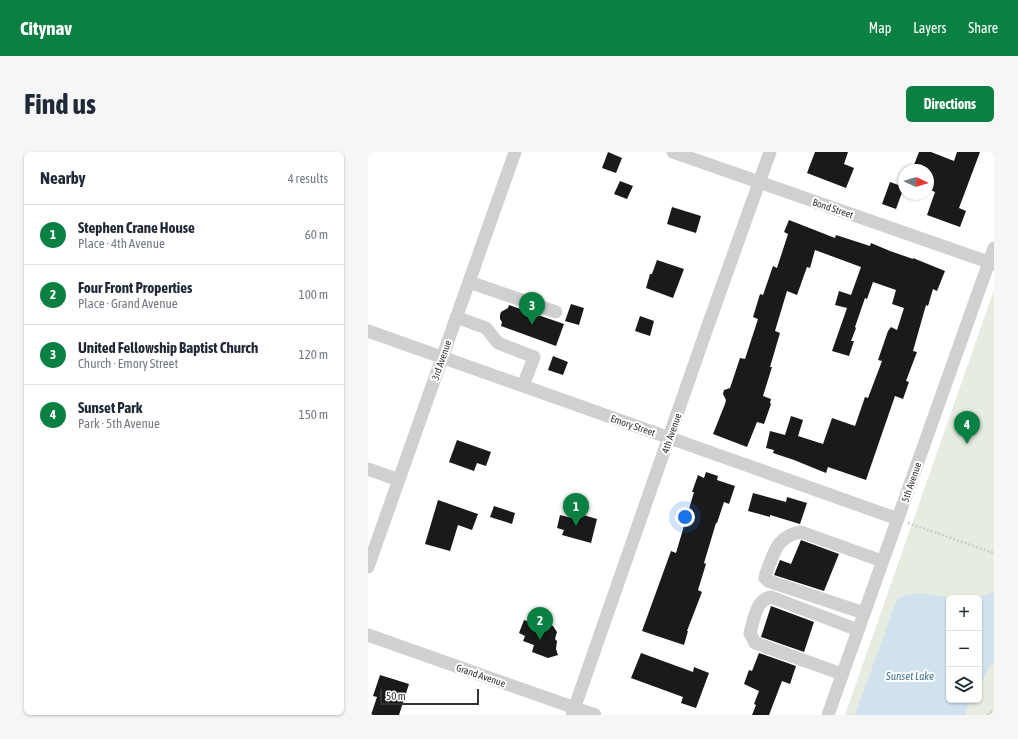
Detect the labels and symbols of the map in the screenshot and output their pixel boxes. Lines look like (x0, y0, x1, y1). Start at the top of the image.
north arrow (898, 164, 934, 200)
street label: Bond Street (811, 196, 855, 221)
pin: 3 (519, 292, 545, 325)
street label: 3rd Avenue (430, 338, 454, 382)
street label: 4th Avenue (660, 411, 684, 455)
pin: 4 (954, 411, 980, 444)
street label: Emory Street (609, 413, 657, 438)
street label: 5th Avenue (900, 460, 924, 504)
pin: 1 (563, 493, 589, 526)
your location (675, 507, 695, 527)
pin: 2 (527, 607, 553, 640)
street label: Grand Avenue (455, 662, 507, 689)
water label: Sunset Lake (885, 670, 934, 682)
scale bar (380, 687, 479, 706)

